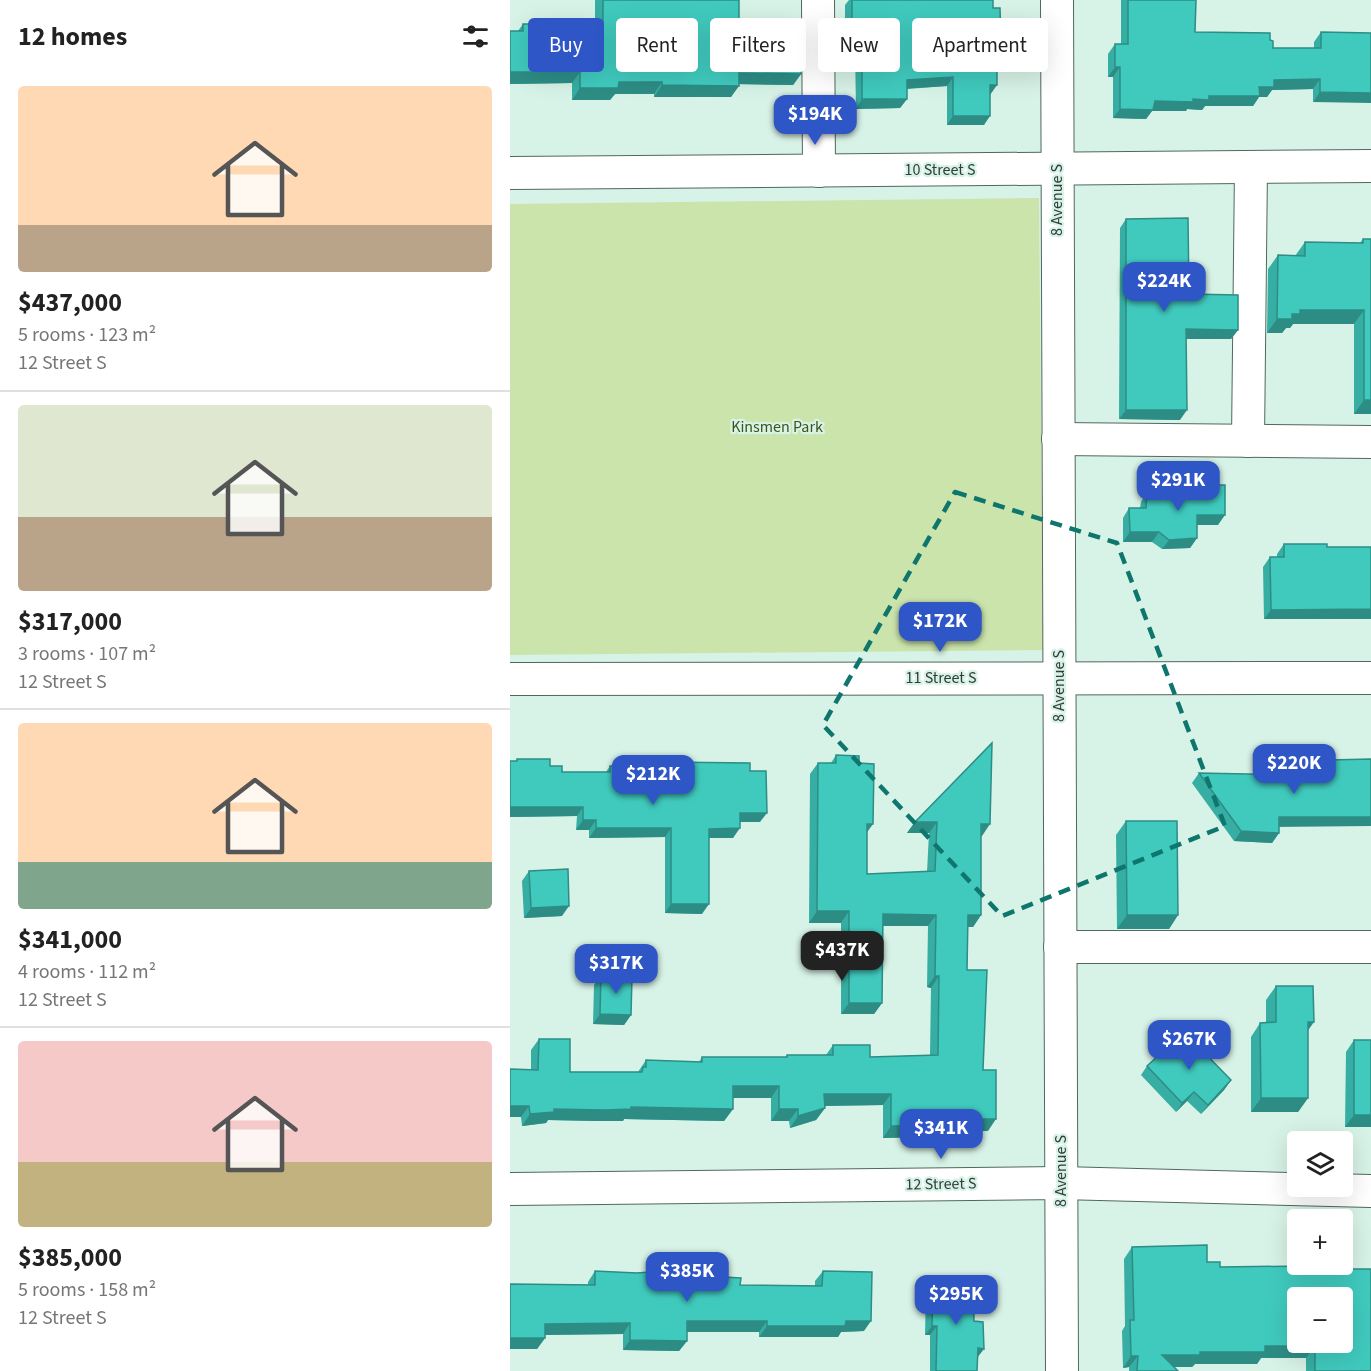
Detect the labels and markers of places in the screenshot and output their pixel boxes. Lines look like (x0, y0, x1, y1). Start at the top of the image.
pin: $194K (773, 95, 857, 146)
pin: $224K (1122, 262, 1206, 313)
pin: $291K (1136, 461, 1220, 512)
pin: $172K (898, 602, 982, 653)
pin: $220K (1252, 744, 1336, 795)
pin: $212K (611, 755, 695, 806)
pin: $437K (800, 931, 884, 982)
pin: $317K (574, 944, 658, 995)
pin: $267K (1147, 1020, 1231, 1071)
pin: $341K (899, 1109, 983, 1160)
pin: $385K (645, 1252, 729, 1303)
pin: $295K (914, 1275, 998, 1326)

